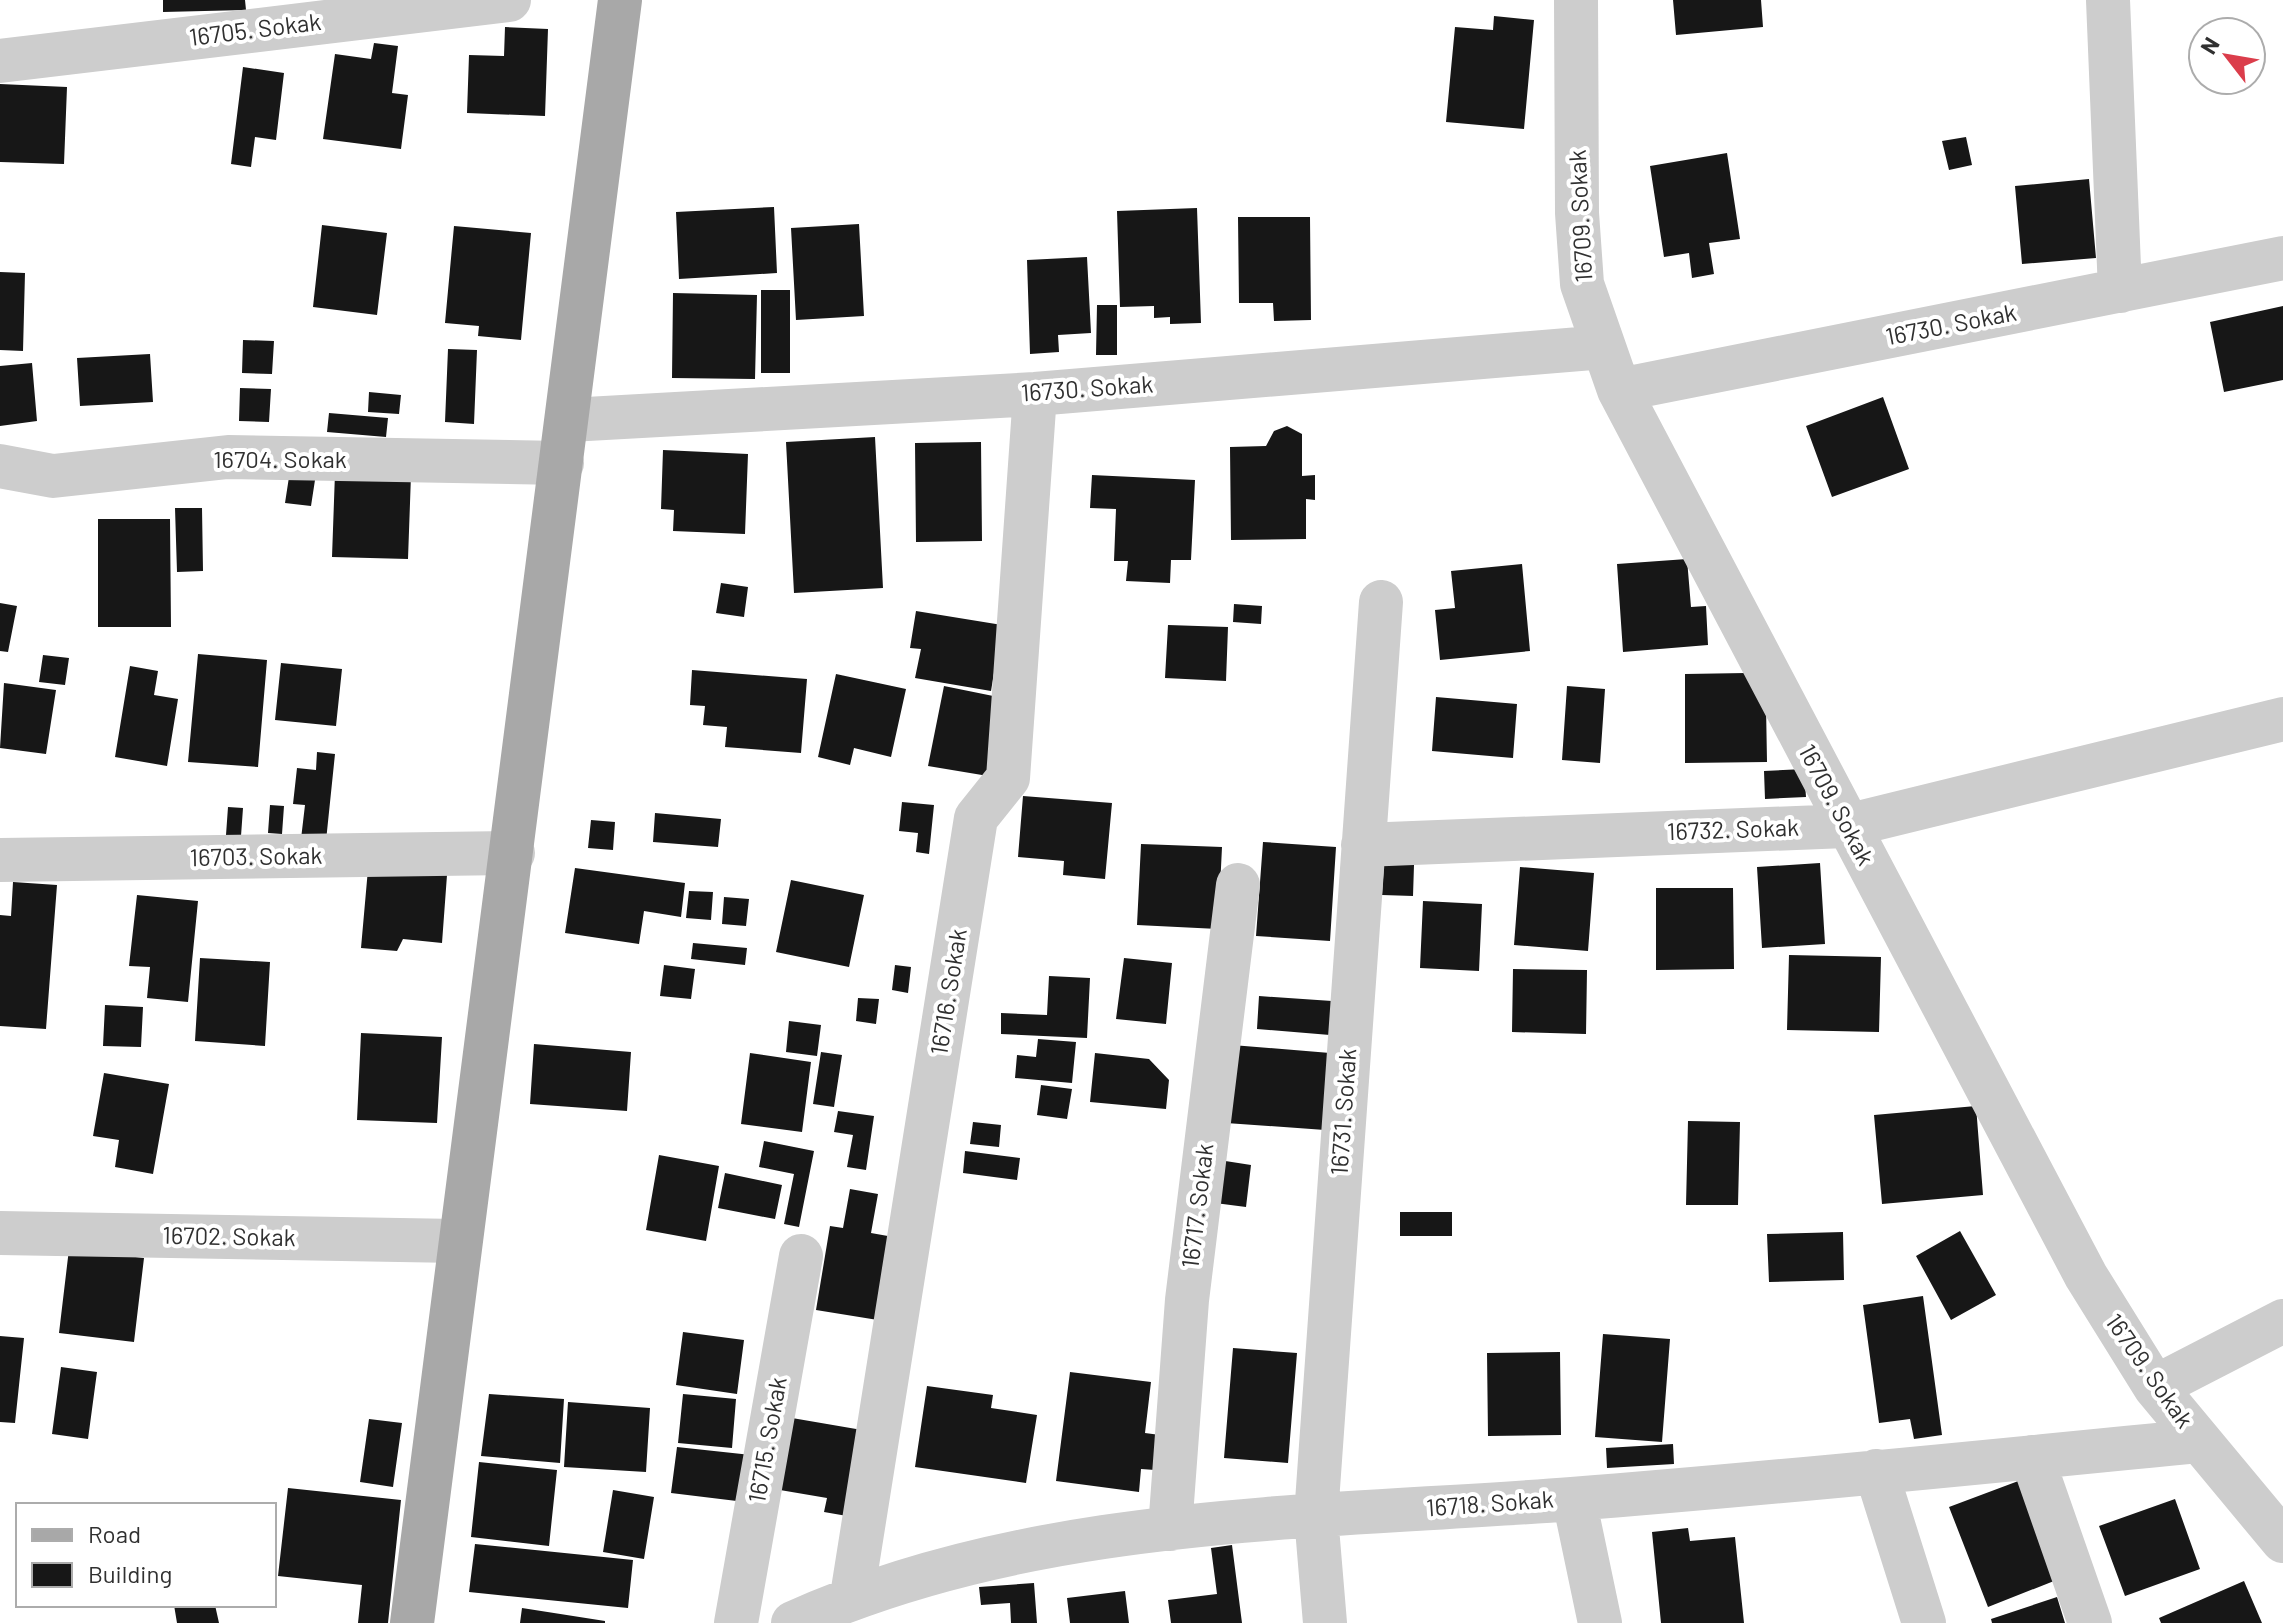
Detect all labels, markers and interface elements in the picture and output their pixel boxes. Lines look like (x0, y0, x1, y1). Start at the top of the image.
street label: 16705. Sokak (187, 6, 322, 51)
north arrow (2187, 16, 2267, 96)
text: N (2194, 32, 2224, 58)
street label: 16709. Sokak (1562, 149, 1597, 283)
street label: 16730. Sokak (1883, 297, 2019, 350)
street label: 16730. Sokak (1020, 368, 1154, 407)
street label: 16704. Sokak (213, 444, 347, 473)
street label: 16709. Sokak (1793, 739, 1881, 870)
street label: 16732. Sokak (1666, 812, 1799, 845)
street label: 16703. Sokak (189, 840, 323, 871)
street label: 16716. Sokak (923, 926, 972, 1057)
street label: 16731. Sokak (1324, 1047, 1361, 1176)
street label: 16717. Sokak (1174, 1142, 1219, 1270)
street label: 16702. Sokak (162, 1220, 296, 1251)
street label: 16709. Sokak (2100, 1307, 2200, 1433)
street label: 16715. Sokak (741, 1374, 792, 1505)
street label: 16718. Sokak (1425, 1484, 1555, 1521)
legend (16, 1503, 276, 1607)
text: Road (88, 1519, 141, 1548)
text: Building (88, 1559, 172, 1588)

